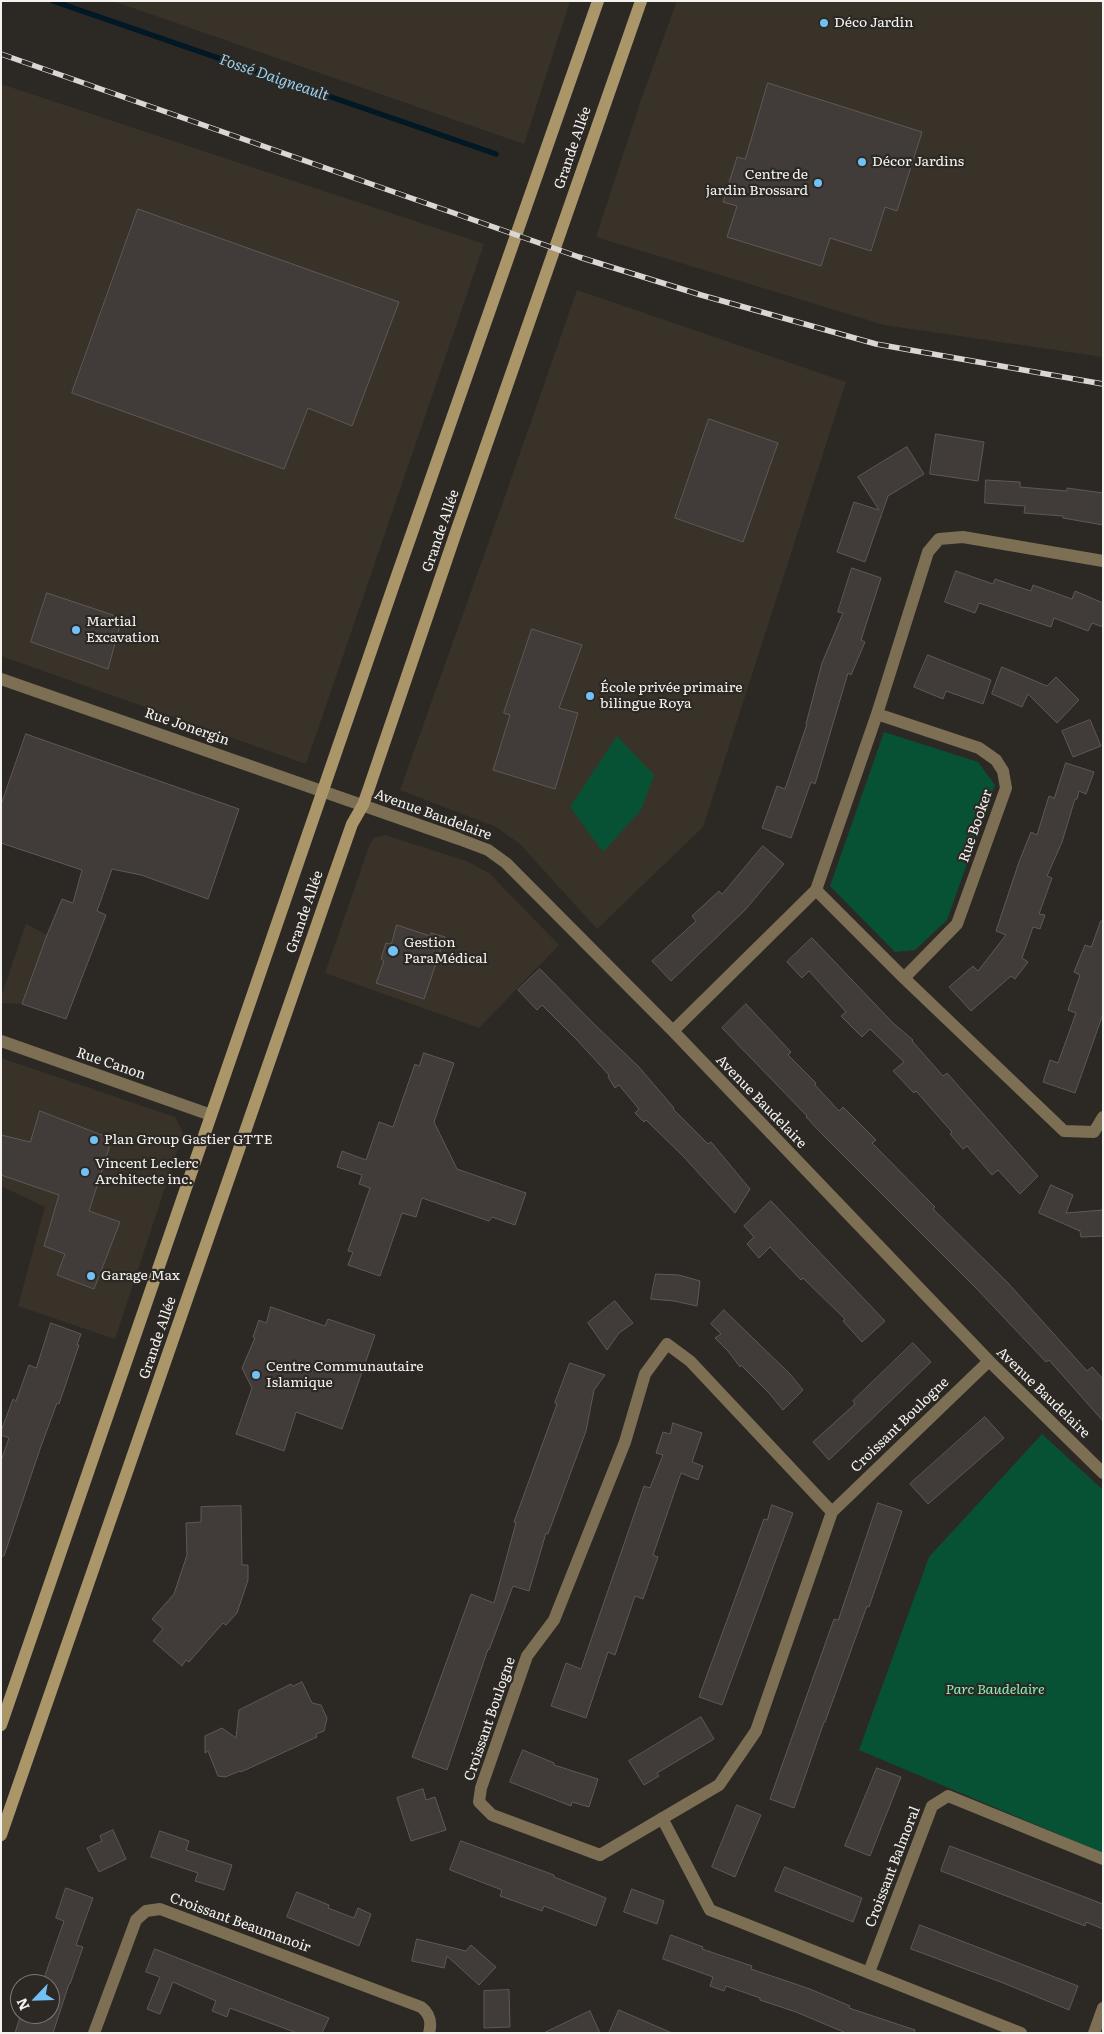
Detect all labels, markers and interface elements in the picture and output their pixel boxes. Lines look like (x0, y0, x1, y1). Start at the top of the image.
place label: Déco Jardin (834, 15, 914, 31)
marker: Déco Jardin (818, 17, 830, 29)
water label: Fossé Daigneault (217, 51, 331, 105)
street label: Grande Allée (551, 104, 595, 192)
place label: Décor Jardins (872, 154, 964, 170)
marker: Décor Jardins (856, 156, 868, 168)
place label: Centre de jardin Brossard (706, 167, 808, 200)
marker: Centre de jardin Brossard (812, 177, 824, 189)
street label: Grande Allée (419, 487, 463, 575)
place label: Martial Excavation (86, 614, 159, 646)
marker: Martial Excavation (70, 624, 82, 636)
place label: École privée primaire bilingue Roya (600, 680, 742, 712)
marker: École privée primaire bilingue Roya (584, 690, 596, 702)
street label: Rue Jonergin (142, 705, 232, 749)
street label: Avenue Baudelaire (372, 786, 494, 844)
street label: Rue Booker (956, 787, 996, 865)
street label: Grande Allée (283, 868, 327, 956)
place label: Gestion ParaMédical (404, 935, 487, 968)
marker: Gestion ParaMédical (386, 944, 400, 958)
street label: Rue Canon (74, 1044, 148, 1084)
street label: Avenue Baudelaire (712, 1052, 810, 1152)
place label: Plan Group Gastier GTTE (104, 1132, 273, 1148)
marker: Plan Group Gastier GTTE (88, 1134, 100, 1146)
place label: Vincent Leclerc Architecte inc. (95, 1156, 199, 1188)
marker: Vincent Leclerc Architecte inc. (79, 1166, 91, 1178)
place label: Garage Max (101, 1268, 180, 1284)
marker: Garage Max (85, 1270, 97, 1282)
street label: Grande Allée (136, 1294, 180, 1382)
street label: Avenue Baudelaire (993, 1344, 1093, 1442)
place label: Centre Communautaire Islamique (266, 1359, 423, 1391)
marker: Centre Communautaire Islamique (250, 1369, 262, 1381)
street label: Croissant Boulogne (847, 1374, 953, 1476)
street label: Croissant Boulogne (461, 1655, 519, 1783)
park label: Parc Baudelaire (945, 1682, 1045, 1698)
street label: Croissant Balmoral (862, 1804, 924, 1930)
street label: Croissant Beaumanoir (167, 1890, 313, 1956)
north arrow (10, 1974, 60, 2024)
text: N (11, 1995, 34, 2014)

